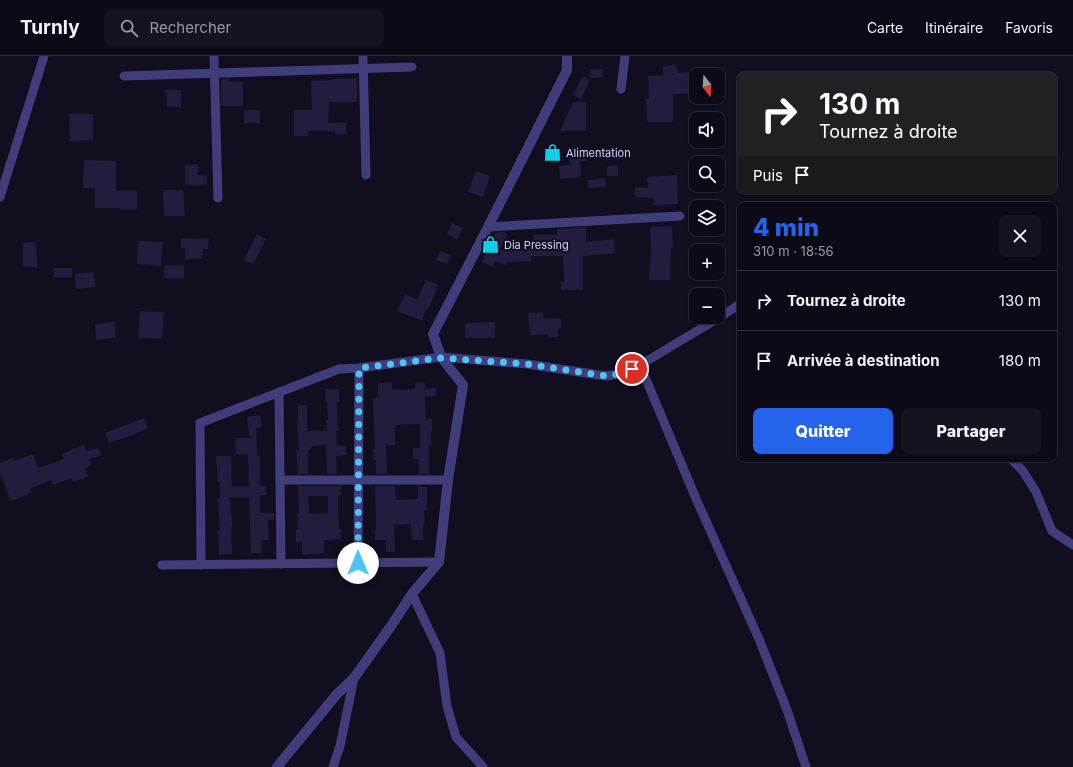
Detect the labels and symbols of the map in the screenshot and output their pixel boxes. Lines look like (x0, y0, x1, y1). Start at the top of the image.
north arrow (689, 68, 725, 104)
shop icon: Alimentation (543, 143, 563, 163)
place label: Alimentation (566, 146, 631, 160)
shop icon: Dia Pressing (481, 235, 501, 255)
place label: Dia Pressing (504, 238, 569, 252)
pin (615, 352, 649, 386)
position arrow (337, 542, 379, 584)

